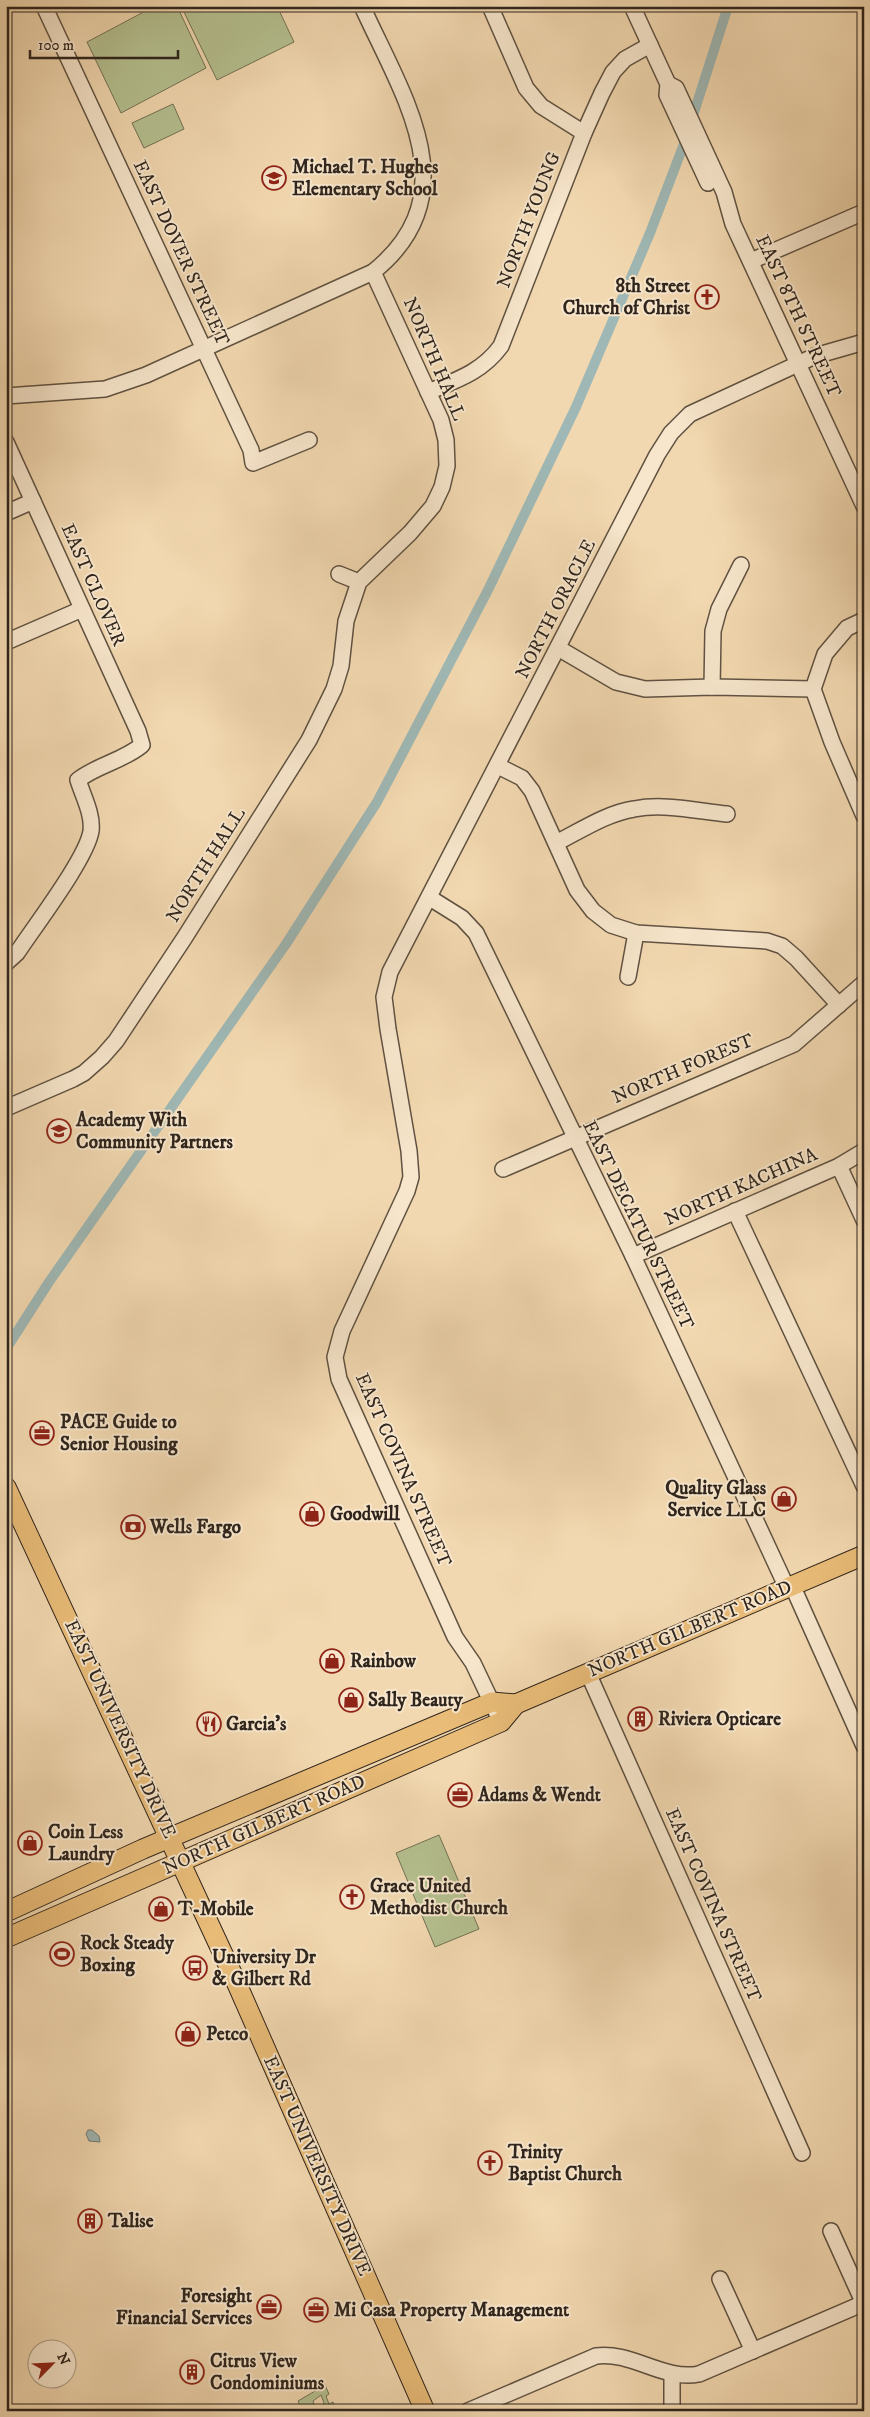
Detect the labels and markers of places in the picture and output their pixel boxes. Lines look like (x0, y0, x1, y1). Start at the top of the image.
place label: Michael T. Hughes Elementary School (292, 156, 439, 201)
school or university icon: Michael T. Hughes Elementary School (261, 165, 287, 191)
place label: 8th Street Church of Christ (563, 275, 691, 320)
church icon: 8th Street Church of Christ (694, 284, 720, 310)
place label: Academy With Community Partners (75, 1109, 233, 1154)
school or university icon: Academy With Community Partners (46, 1118, 72, 1144)
place label: PACE Guide to Senior Housing (60, 1411, 178, 1456)
office icon: PACE Guide to Senior Housing (29, 1420, 55, 1446)
place label: Quality Glass Service LLC (665, 1477, 767, 1522)
shop icon: Quality Glass Service LLC (771, 1486, 797, 1512)
shop icon: Goodwill (299, 1501, 325, 1527)
place label: Goodwill (330, 1503, 400, 1526)
bank icon: Wells Fargo (120, 1514, 146, 1540)
place label: Wells Fargo (149, 1516, 241, 1539)
shop icon: Rainbow (319, 1648, 345, 1674)
place label: Rainbow (350, 1650, 417, 1673)
shop icon: Sally Beauty (338, 1687, 364, 1713)
place label: Sally Beauty (368, 1689, 464, 1712)
building icon: Riviera Opticare (627, 1706, 653, 1732)
place label: Riviera Opticare (658, 1708, 781, 1731)
restaurant icon: Garcia's (196, 1711, 222, 1737)
place label: Garcia's (226, 1713, 287, 1736)
office icon: Adams & Wendt (447, 1782, 473, 1808)
place label: Adams & Wendt (477, 1784, 602, 1807)
place label: Coin Less Laundry (48, 1821, 124, 1866)
shop icon: Coin Less Laundry (17, 1830, 43, 1856)
place label: Grace United Methodist Church (370, 1875, 509, 1920)
church icon: Grace United Methodist Church (339, 1884, 365, 1910)
shop icon: T-Mobile (148, 1896, 174, 1922)
place label: T-Mobile (177, 1898, 254, 1921)
place label: Rock Steady Boxing (80, 1932, 175, 1977)
sports icon: Rock Steady Boxing (49, 1941, 75, 1967)
place label: University Dr & Gilbert Rd (212, 1946, 317, 1991)
bus stop icon: University Dr & Gilbert Rd (182, 1955, 208, 1981)
shop icon: Petco (175, 2021, 201, 2047)
place label: Petco (206, 2023, 248, 2046)
place label: Trinity Baptist Church (507, 2141, 623, 2186)
church icon: Trinity Baptist Church (477, 2150, 503, 2176)
building icon: Talise (77, 2208, 103, 2234)
place label: Talise (107, 2210, 154, 2233)
place label: Foresight Financial Services (116, 2285, 253, 2330)
office icon: Foresight Financial Services (256, 2294, 282, 2320)
office icon: Mi Casa Property Management (303, 2297, 329, 2323)
place label: Mi Casa Property Management (334, 2299, 570, 2322)
place label: Citrus View Condominiums (210, 2350, 325, 2395)
building icon: Citrus View Condominiums (179, 2359, 205, 2385)

